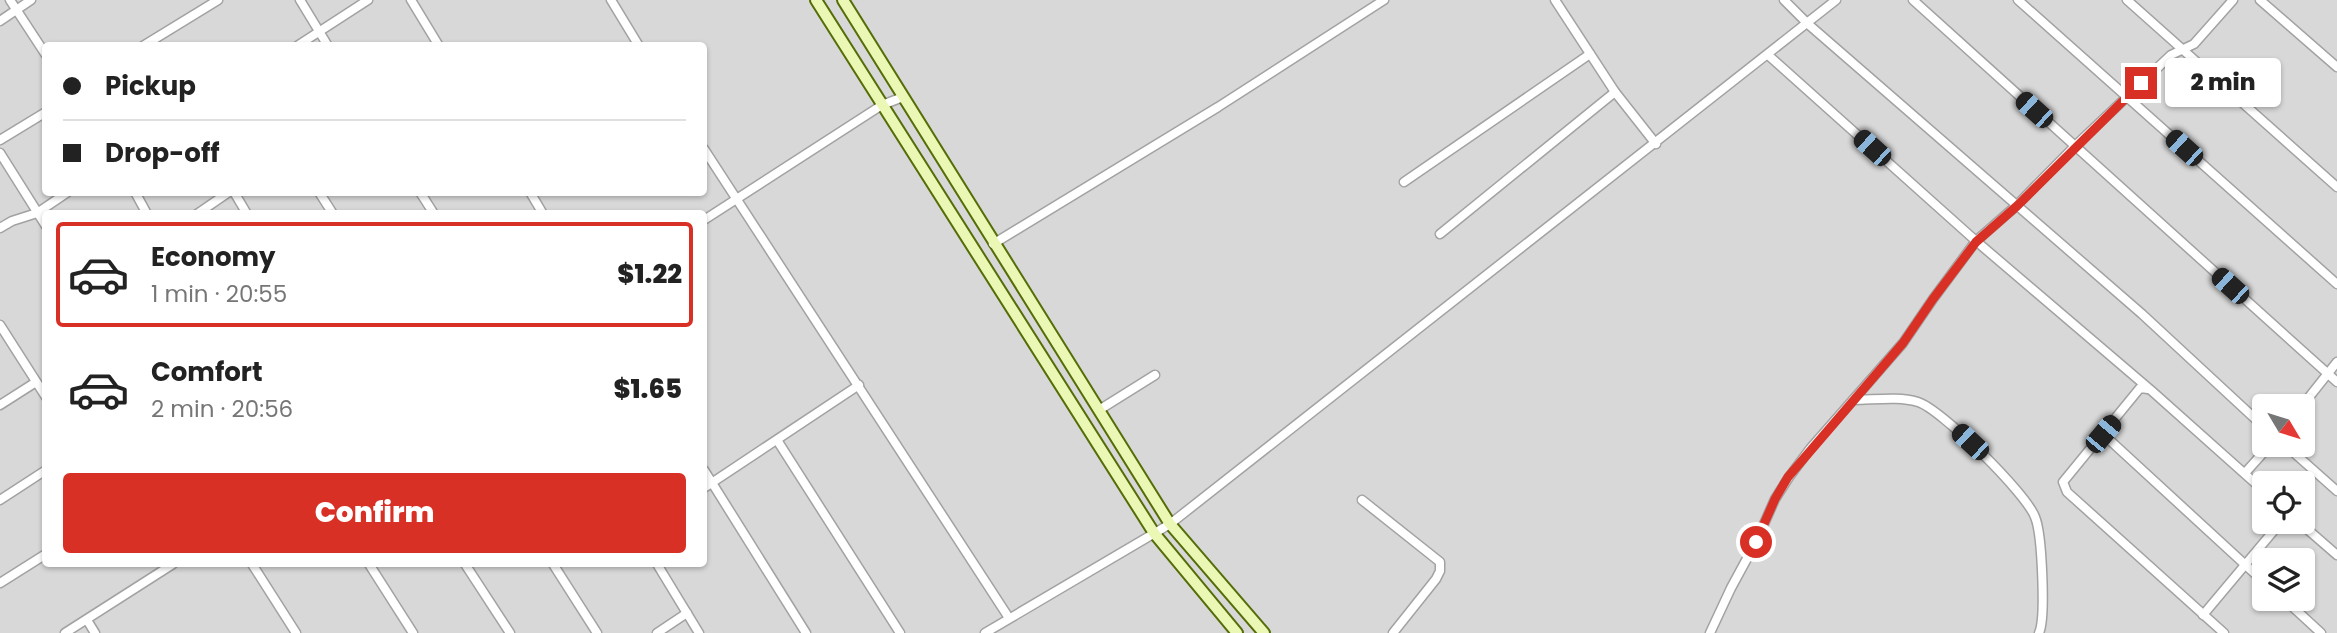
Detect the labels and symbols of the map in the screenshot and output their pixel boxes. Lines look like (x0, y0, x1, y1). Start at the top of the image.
callout: 2 min (2166, 58, 2281, 108)
route end (2125, 67, 2157, 99)
car (2012, 88, 2057, 132)
car (1850, 126, 1895, 170)
car (2162, 126, 2207, 170)
car (2208, 264, 2253, 308)
north arrow (2252, 394, 2315, 457)
car (2082, 411, 2125, 457)
car (1948, 420, 1993, 464)
route start (1740, 526, 1772, 558)

